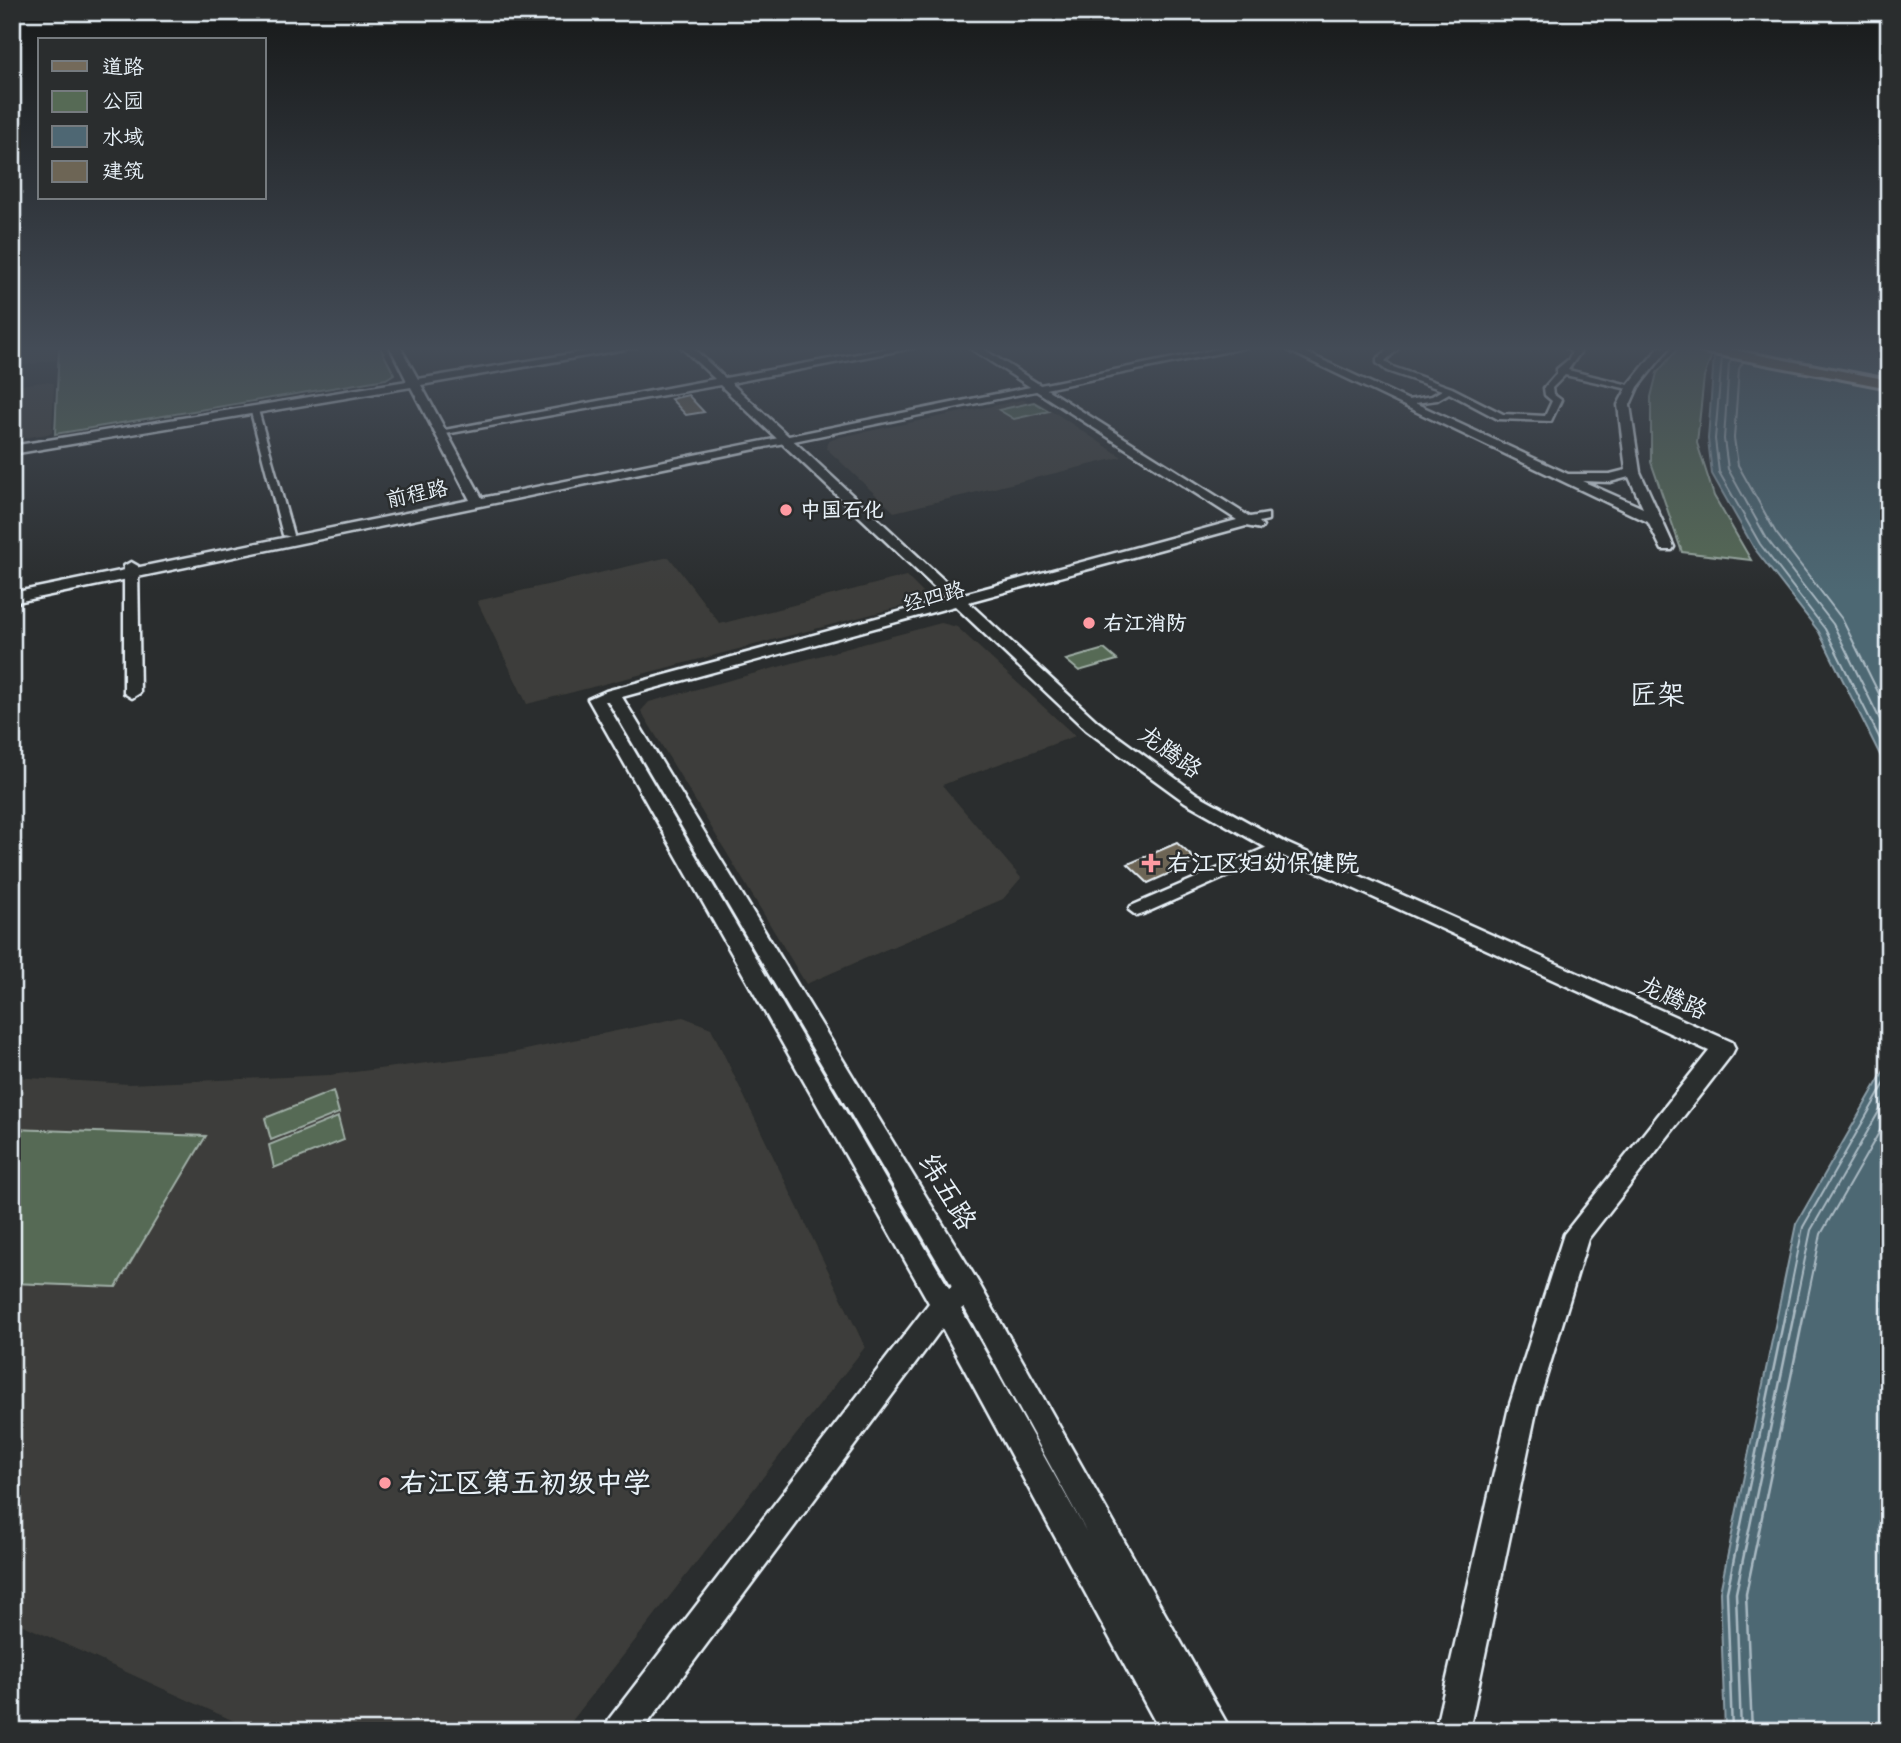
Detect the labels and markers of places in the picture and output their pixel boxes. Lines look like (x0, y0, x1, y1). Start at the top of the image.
place label: 中国石化 (800, 498, 884, 523)
marker: 中国石化 (778, 502, 794, 518)
place label: 右江消防 (1103, 611, 1187, 636)
marker: 右江消防 (1081, 615, 1097, 631)
place label: 右江区妇幼保健院 (1167, 849, 1359, 878)
marker: 右江区妇幼保健院 (1141, 853, 1161, 873)
place label: 右江区第五初级中学 (399, 1467, 651, 1500)
marker: 右江区第五初级中学 (377, 1475, 393, 1491)

